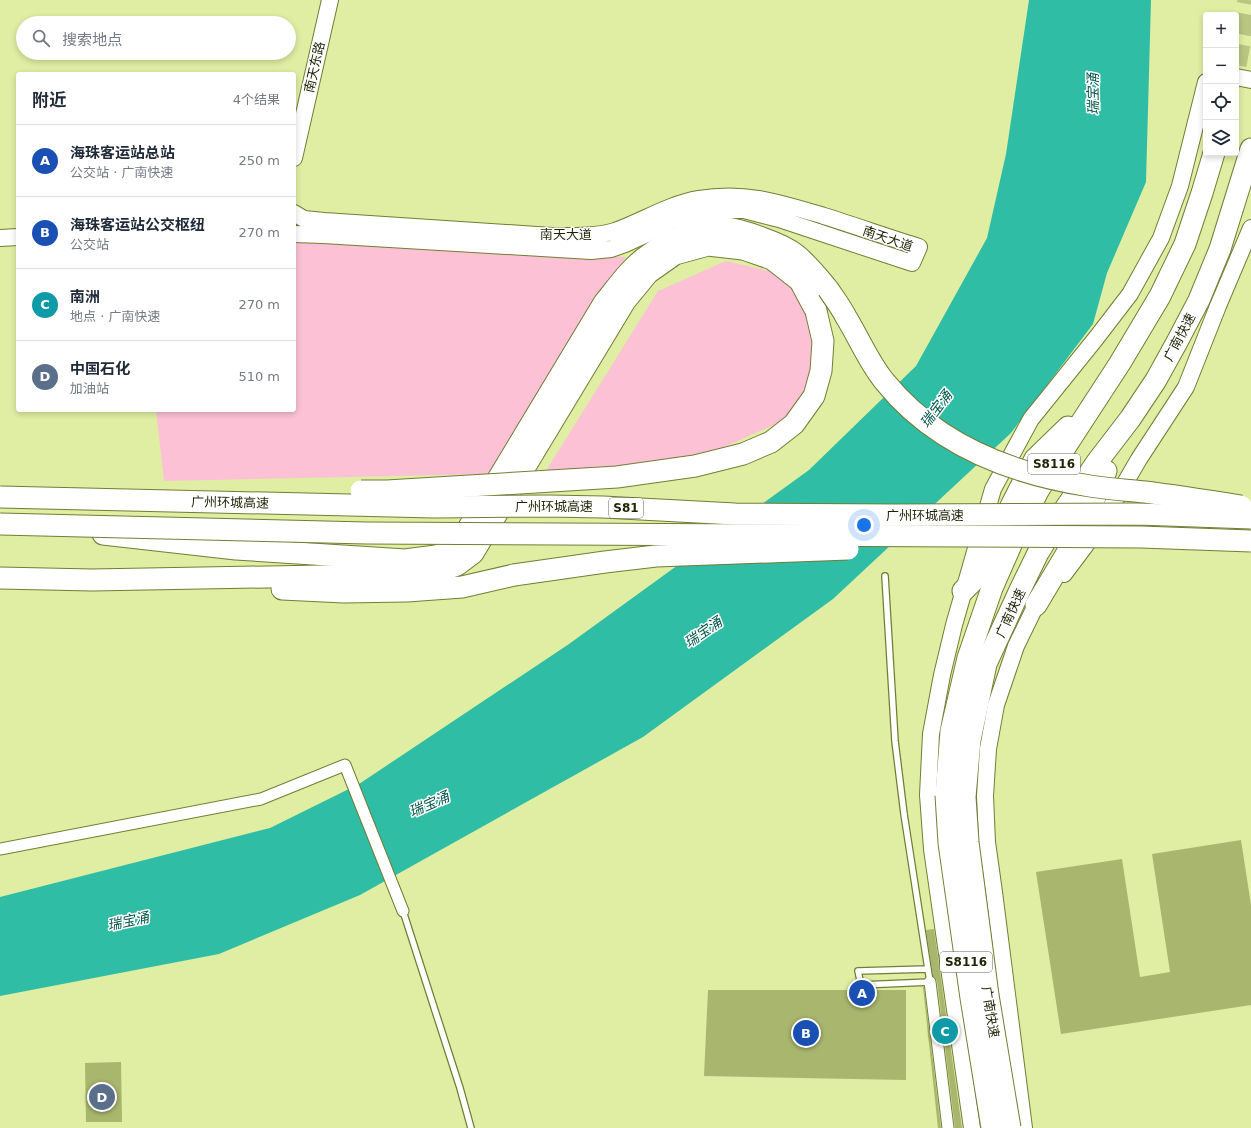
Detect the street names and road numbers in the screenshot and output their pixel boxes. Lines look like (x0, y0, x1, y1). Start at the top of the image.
street label: 南天东路 (301, 40, 328, 94)
street label: 南天大道 (861, 223, 915, 254)
street label: 南天大道 (540, 227, 592, 242)
street label: 广南快速 (1161, 311, 1198, 364)
road number: S8116 (1028, 454, 1080, 474)
street label: 广州环城高速 (191, 494, 269, 511)
road number: S81 (609, 498, 643, 518)
street label: 广州环城高速 (515, 499, 593, 514)
street label: 广州环城高速 (886, 508, 964, 523)
street label: 广南快速 (993, 586, 1028, 640)
road number: S8116 (940, 952, 992, 972)
street label: 广南快速 (979, 985, 1002, 1039)

